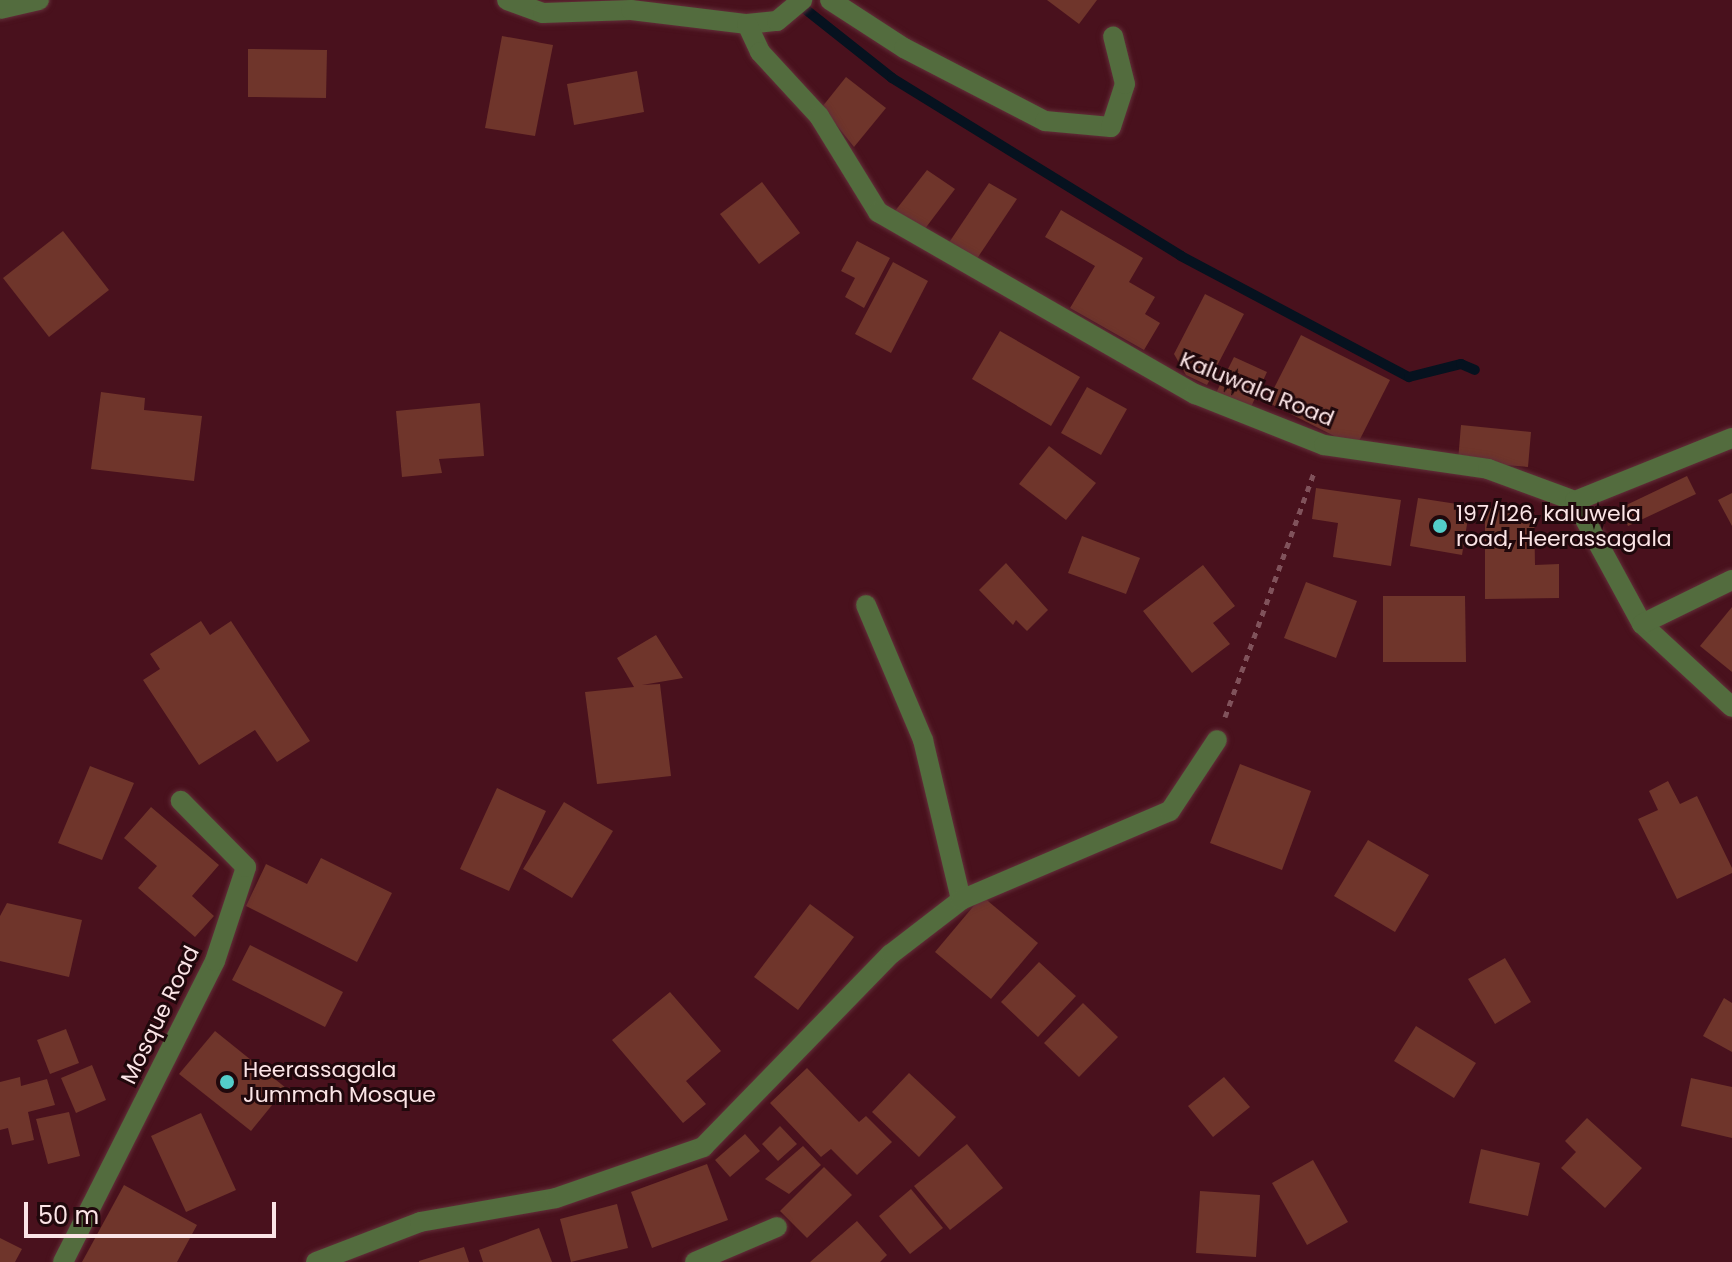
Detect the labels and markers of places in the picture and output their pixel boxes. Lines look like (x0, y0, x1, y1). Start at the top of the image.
place label: 197/126, kaluwela road, Heerassagala (1456, 500, 1672, 552)
marker: 197/126, kaluwela road, Heerassagala (1431, 517, 1449, 535)
place label: Heerassagala Jummah Mosque (243, 1056, 436, 1108)
marker: Heerassagala Jummah Mosque (218, 1073, 236, 1091)

